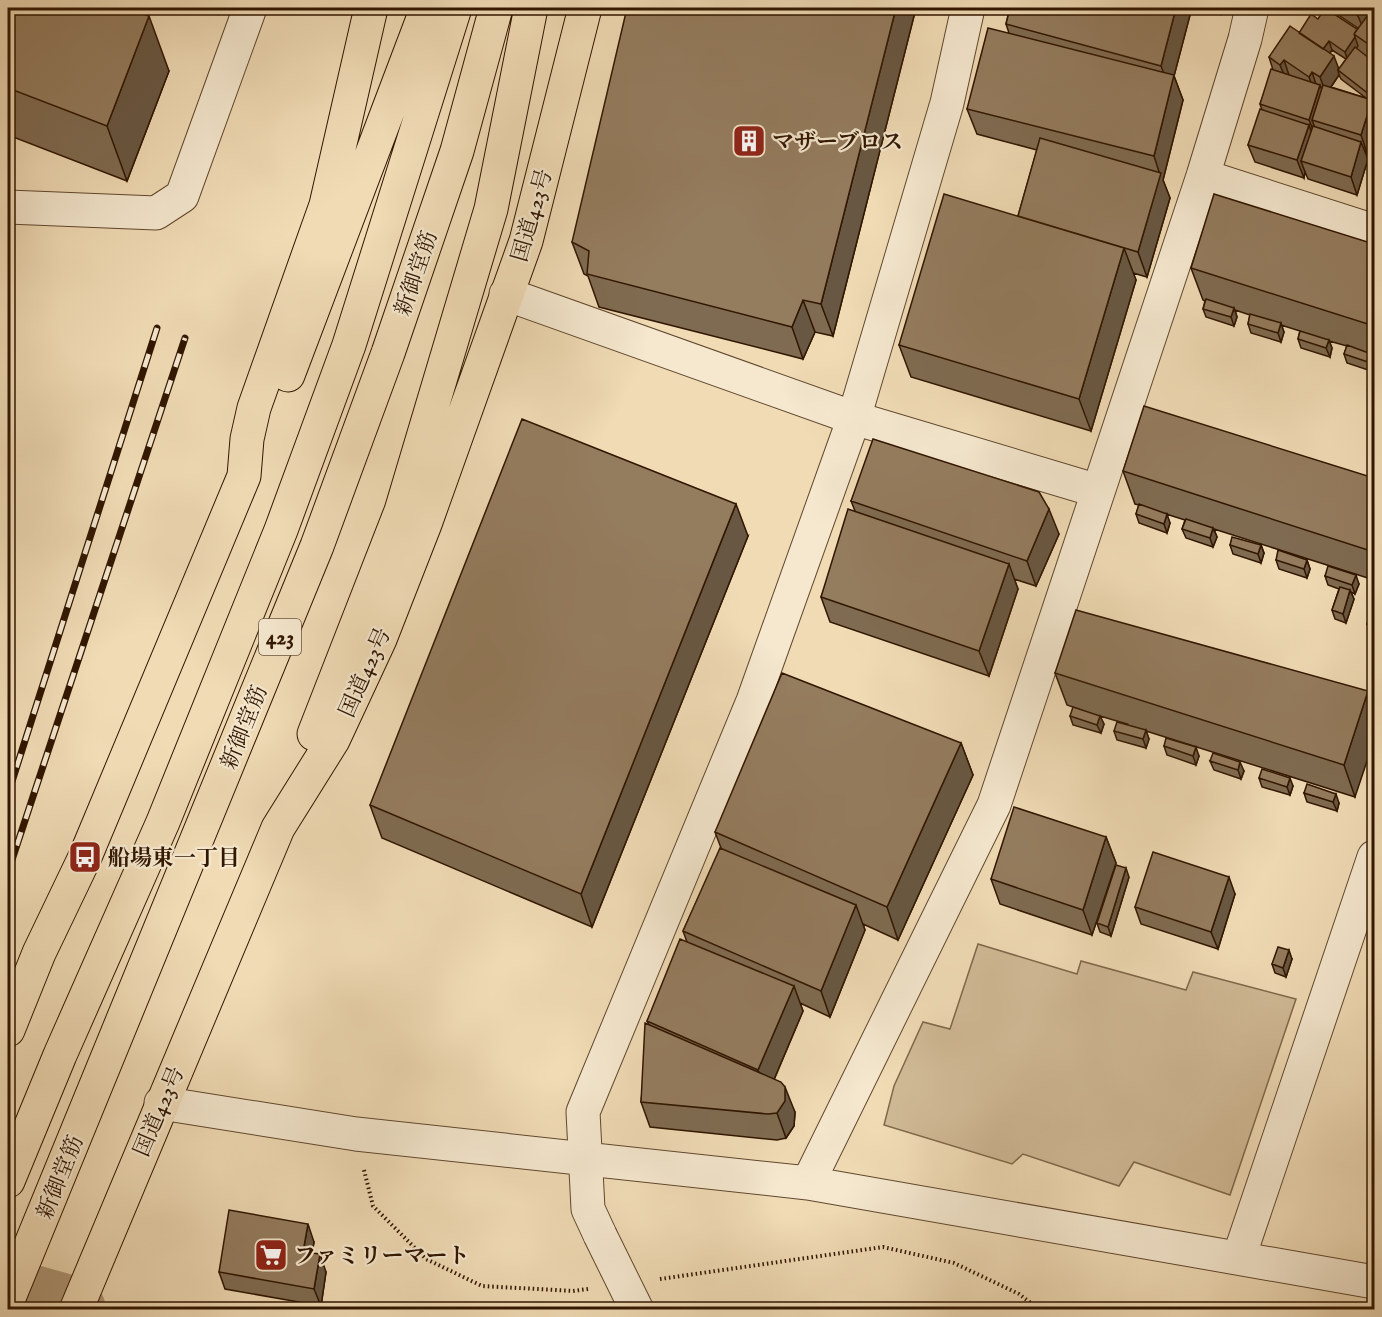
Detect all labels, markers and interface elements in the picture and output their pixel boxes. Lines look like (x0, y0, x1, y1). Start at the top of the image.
building icon: マザーブロス (731, 123, 767, 159)
place label: マザーブロス (772, 129, 903, 157)
street label: 国道423号 (506, 166, 560, 265)
street label: 新御堂筋 (389, 227, 444, 320)
road number: 423 (259, 619, 301, 655)
street label: 国道423号 (334, 624, 398, 722)
street label: 新御堂筋 (215, 682, 274, 774)
bus stop icon: 船場東一丁目 (67, 839, 103, 875)
place label: 船場東一丁目 (108, 845, 240, 873)
street label: 国道423号 (128, 1062, 191, 1161)
street label: 新御堂筋 (31, 1132, 90, 1224)
supermarket icon: ファミリーマート (253, 1237, 289, 1273)
place label: ファミリーマート (294, 1243, 470, 1271)

